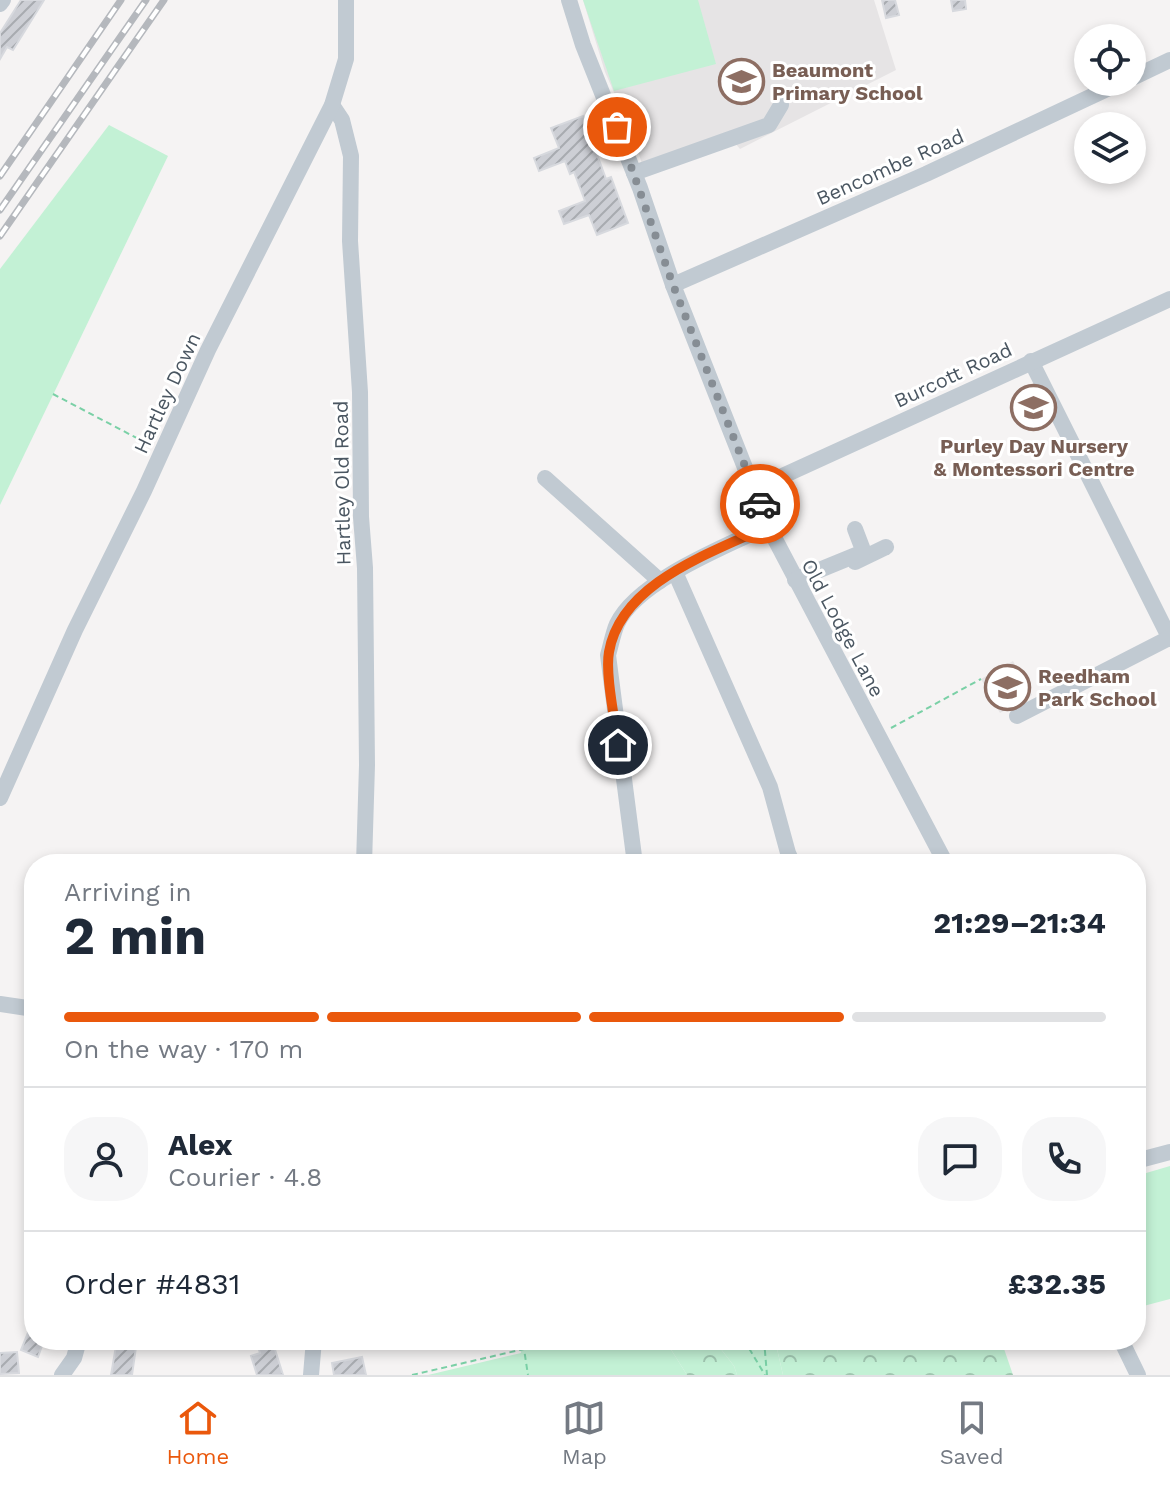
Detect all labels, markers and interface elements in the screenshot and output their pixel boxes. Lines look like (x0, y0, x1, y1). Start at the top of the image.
map controls (1074, 24, 1146, 184)
button: locate (1074, 24, 1146, 96)
school or university icon: Beaumont Primary School (717, 58, 765, 106)
place label: Beaumont Primary School (772, 58, 923, 105)
pin (583, 93, 651, 161)
icon: bag (595, 105, 639, 149)
button: layers (1074, 112, 1146, 184)
street label: Bencombe Road (813, 124, 967, 210)
street label: Hartley Down (128, 329, 206, 457)
street label: Burcott Road (890, 337, 1016, 413)
school or university icon: Purley Day Nursery & Montessori Centre (1010, 383, 1058, 431)
street label: Hartley Old Road (329, 400, 355, 566)
place label: Purley Day Nursery & Montessori Centre (933, 434, 1135, 481)
courier (720, 464, 800, 544)
icon: car (738, 482, 782, 526)
street label: Old Lodge Lane (797, 555, 889, 701)
school or university icon: Reedham Park School (983, 663, 1031, 711)
place label: Reedham Park School (1038, 664, 1157, 711)
pin (584, 711, 652, 779)
icon: home (596, 723, 640, 767)
text: Arriving in (64, 877, 192, 907)
text: 21:29–21:34 (933, 905, 1106, 940)
text: 2 min (64, 906, 206, 967)
text: On the way · 170 m (64, 1034, 303, 1064)
button: person (64, 1117, 148, 1201)
button: chat (918, 1117, 1002, 1201)
button: phone (1022, 1117, 1106, 1201)
text: Alex (168, 1127, 232, 1162)
text: Courier · 4.8 (168, 1162, 322, 1192)
text: Order #4831 (64, 1266, 241, 1301)
text: £32.35 (1008, 1266, 1106, 1301)
tab: Home (166, 1396, 229, 1469)
tab: Map (562, 1396, 607, 1469)
tab: Saved (940, 1396, 1004, 1469)

